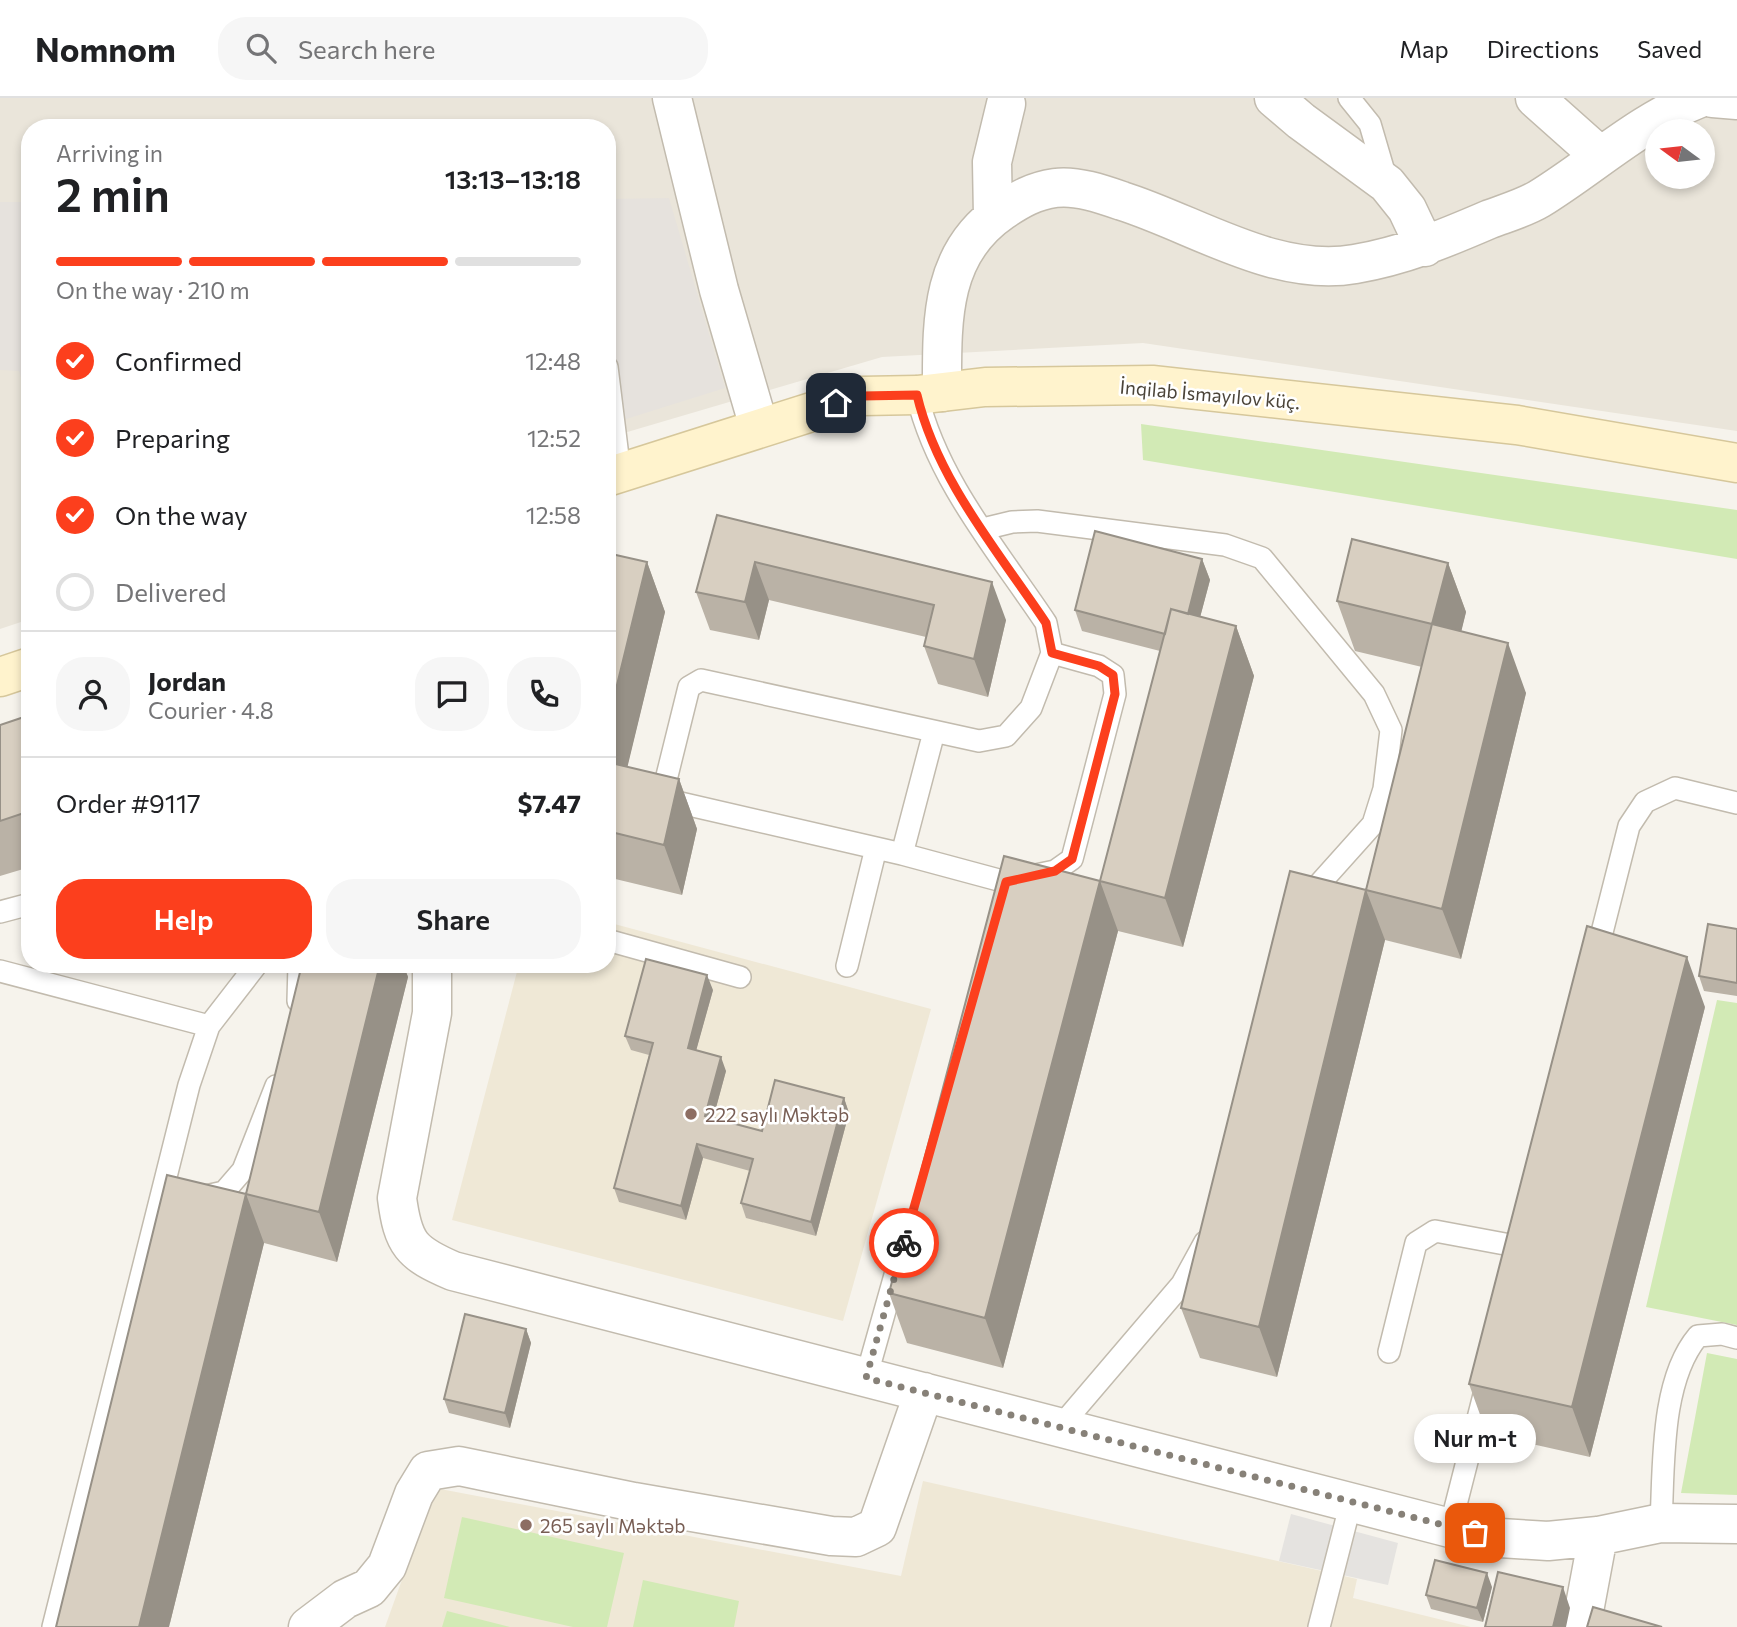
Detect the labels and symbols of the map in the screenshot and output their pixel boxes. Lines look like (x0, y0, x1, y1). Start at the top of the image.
north arrow (1645, 119, 1715, 189)
pin (806, 373, 866, 433)
street label: İnqilab İsmayılov küç. (1119, 375, 1301, 413)
place label: 222 saylı Məktəb (705, 1103, 849, 1126)
marker: 222 saylı Məktəb (683, 1106, 699, 1122)
courier (869, 1208, 939, 1278)
callout: Nur m-t (1414, 1414, 1536, 1463)
pin (1445, 1503, 1505, 1563)
place label: 265 saylı Məktəb (540, 1514, 686, 1537)
marker: 265 saylı Məktəb (518, 1517, 534, 1533)

